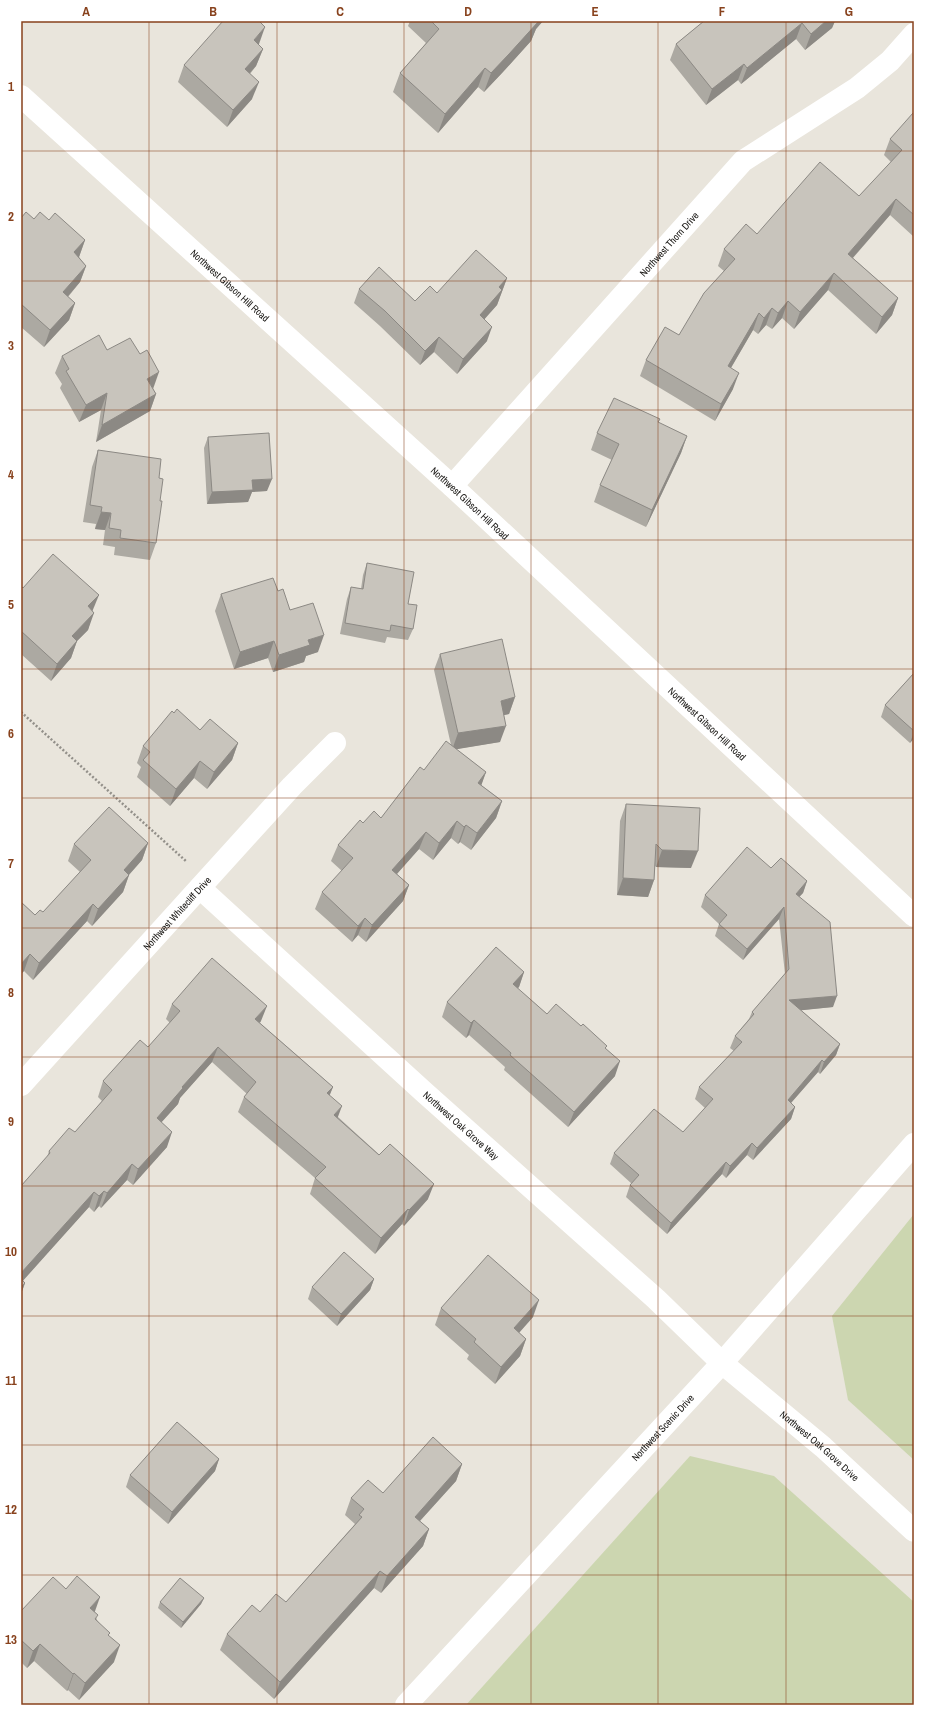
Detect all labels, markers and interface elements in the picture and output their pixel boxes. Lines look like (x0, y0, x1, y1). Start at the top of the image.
text: A (82, 3, 90, 20)
text: B (209, 3, 217, 20)
text: C (336, 3, 344, 20)
text: D (464, 3, 472, 20)
text: E (591, 3, 599, 20)
text: F (719, 3, 726, 20)
text: G (845, 3, 853, 20)
text: 1 (8, 78, 14, 95)
text: 2 (8, 208, 14, 225)
street label: Northwest Thorn Drive (637, 209, 702, 279)
street label: Northwest Gibson Hill Road (188, 247, 272, 325)
text: 3 (8, 337, 14, 354)
street label: Northwest Gibson Hill Road (428, 464, 511, 543)
text: 4 (8, 466, 14, 483)
text: 5 (8, 596, 14, 613)
street label: Northwest Gibson Hill Road (665, 685, 749, 763)
text: 6 (8, 725, 14, 742)
text: 7 (8, 855, 14, 872)
street label: Northwest Whitecliff Drive (140, 873, 214, 953)
text: 8 (8, 984, 14, 1001)
street label: Northwest Oak Grove Way (420, 1088, 502, 1164)
text: 9 (8, 1113, 14, 1130)
text: 10 (5, 1243, 17, 1260)
text: 11 (5, 1372, 17, 1389)
street label: Northwest Scenic Drive (629, 1391, 697, 1464)
street label: Northwest Oak Grove Drive (777, 1408, 862, 1484)
text: 12 (5, 1501, 17, 1518)
text: 13 (5, 1631, 17, 1648)

